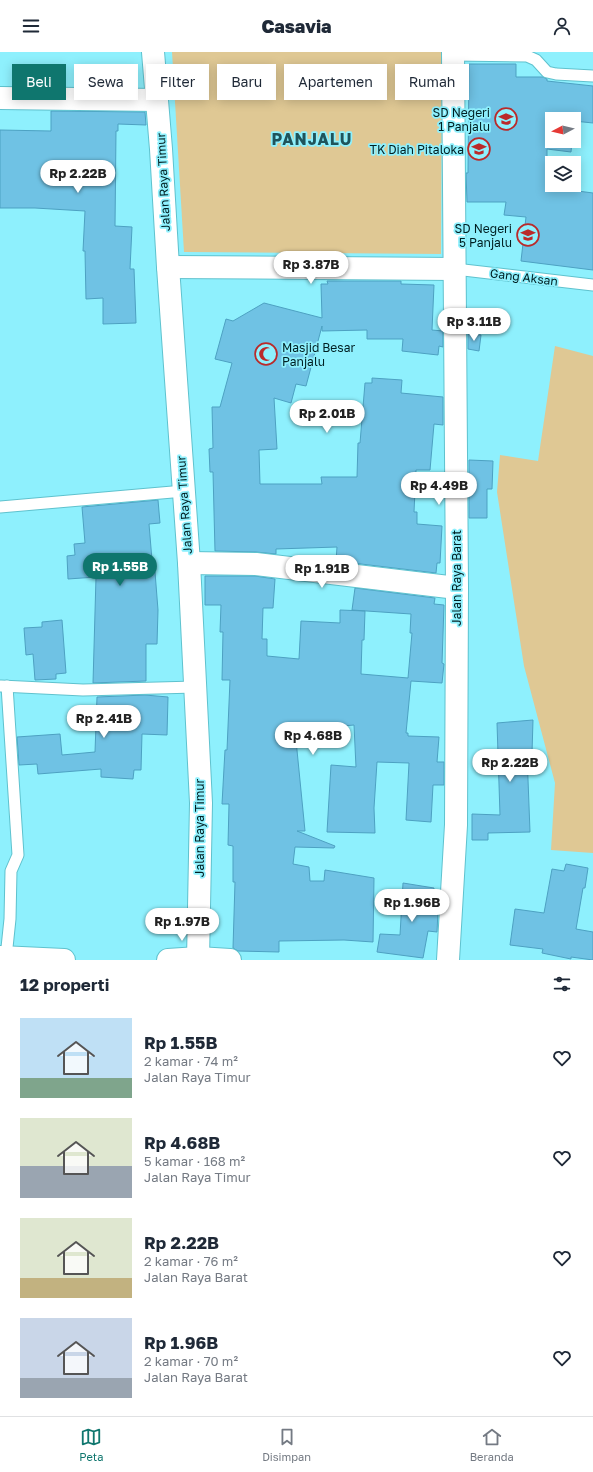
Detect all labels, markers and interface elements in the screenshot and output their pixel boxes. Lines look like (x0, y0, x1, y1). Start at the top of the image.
icon: menu (20, 15, 42, 37)
text: Casavia (261, 15, 332, 37)
icon: person (551, 15, 573, 37)
chip: Beli (12, 64, 66, 100)
chip: Sewa (74, 64, 138, 100)
chip: Filter (146, 64, 209, 100)
chip: Baru (217, 64, 276, 100)
chip: Apartemen (284, 64, 387, 100)
chip: Rumah (395, 64, 469, 100)
place label: SD Negeri 1 Panjalu (433, 105, 490, 134)
school or university icon: SD Negeri 1 Panjalu (493, 106, 519, 132)
north arrow (545, 112, 581, 148)
map controls (545, 112, 581, 192)
district label: PANJALU (272, 129, 352, 149)
street label: Jalan Raya Timur (153, 132, 173, 232)
school or university icon: TK Diah Pitaloka (466, 136, 492, 162)
place label: TK Diah Pitaloka (369, 142, 464, 157)
button: layers (545, 156, 581, 192)
pin: Rp 2.22B (37, 160, 119, 194)
text: Rp 2.22B (49, 165, 107, 181)
place label: SD Negeri 5 Panjalu (455, 221, 512, 250)
school or university icon: SD Negeri 5 Panjalu (515, 222, 541, 248)
pin: Rp 3.87B (270, 251, 352, 285)
text: Rp 3.87B (283, 256, 339, 272)
street label: Gang Aksan (489, 265, 559, 289)
pin: Rp 3.11B (433, 308, 515, 342)
text: Rp 3.11B (447, 313, 501, 329)
place label: Masjid Besar Panjalu (282, 340, 355, 369)
mosque icon: Masjid Besar Panjalu (253, 341, 279, 367)
pin: Rp 2.01B (286, 400, 368, 434)
text: Rp 2.01B (299, 405, 355, 421)
street label: Jalan Raya Timur (173, 455, 195, 555)
pin: Rp 4.49B (398, 472, 480, 506)
text: Rp 4.49B (410, 477, 468, 493)
street label: Jalan Raya Barat (449, 530, 464, 626)
pin: Rp 1.55B (79, 553, 161, 587)
pin: Rp 1.91B (281, 555, 363, 589)
text: Rp 1.55B (92, 558, 148, 574)
text: Rp 1.91B (294, 560, 350, 576)
pin: Rp 2.41B (63, 705, 145, 739)
text: Rp 2.41B (76, 710, 132, 726)
pin: Rp 4.68B (272, 722, 354, 756)
text: Rp 4.68B (284, 727, 342, 743)
pin: Rp 2.22B (469, 749, 551, 783)
text: Rp 2.22B (481, 754, 539, 770)
street label: Jalan Raya Timur (192, 778, 207, 877)
pin: Rp 1.96B (371, 889, 453, 923)
text: Rp 1.96B (384, 894, 440, 910)
pin: Rp 1.97B (141, 908, 223, 942)
text: Rp 1.97B (154, 913, 210, 929)
icon: filters (551, 973, 573, 995)
text: 12 properti (20, 974, 109, 995)
text: Rp 1.55B (144, 1032, 217, 1053)
icon: home (52, 1034, 100, 1082)
icon: heart (551, 1047, 573, 1069)
text: 2 kamar · 74 m² (144, 1053, 238, 1069)
text: Jalan Raya Timur (144, 1069, 251, 1085)
text: Rp 4.68B (144, 1132, 220, 1153)
icon: home (52, 1134, 100, 1182)
icon: heart (551, 1147, 573, 1169)
text: 5 kamar · 168 m² (144, 1153, 245, 1169)
text: Jalan Raya Timur (144, 1169, 251, 1185)
text: Rp 2.22B (144, 1232, 219, 1253)
icon: home (52, 1234, 100, 1282)
icon: heart (551, 1247, 573, 1269)
text: 2 kamar · 76 m² (144, 1253, 238, 1269)
text: Jalan Raya Barat (144, 1269, 248, 1285)
text: Rp 1.96B (144, 1332, 218, 1353)
icon: home (52, 1334, 100, 1382)
icon: heart (551, 1347, 573, 1369)
text: 2 kamar · 70 m² (144, 1353, 238, 1369)
text: Jalan Raya Barat (144, 1369, 248, 1385)
tab: Peta (79, 1426, 103, 1463)
tab: Disimpan (262, 1426, 311, 1463)
tab: Beranda (470, 1426, 514, 1463)

